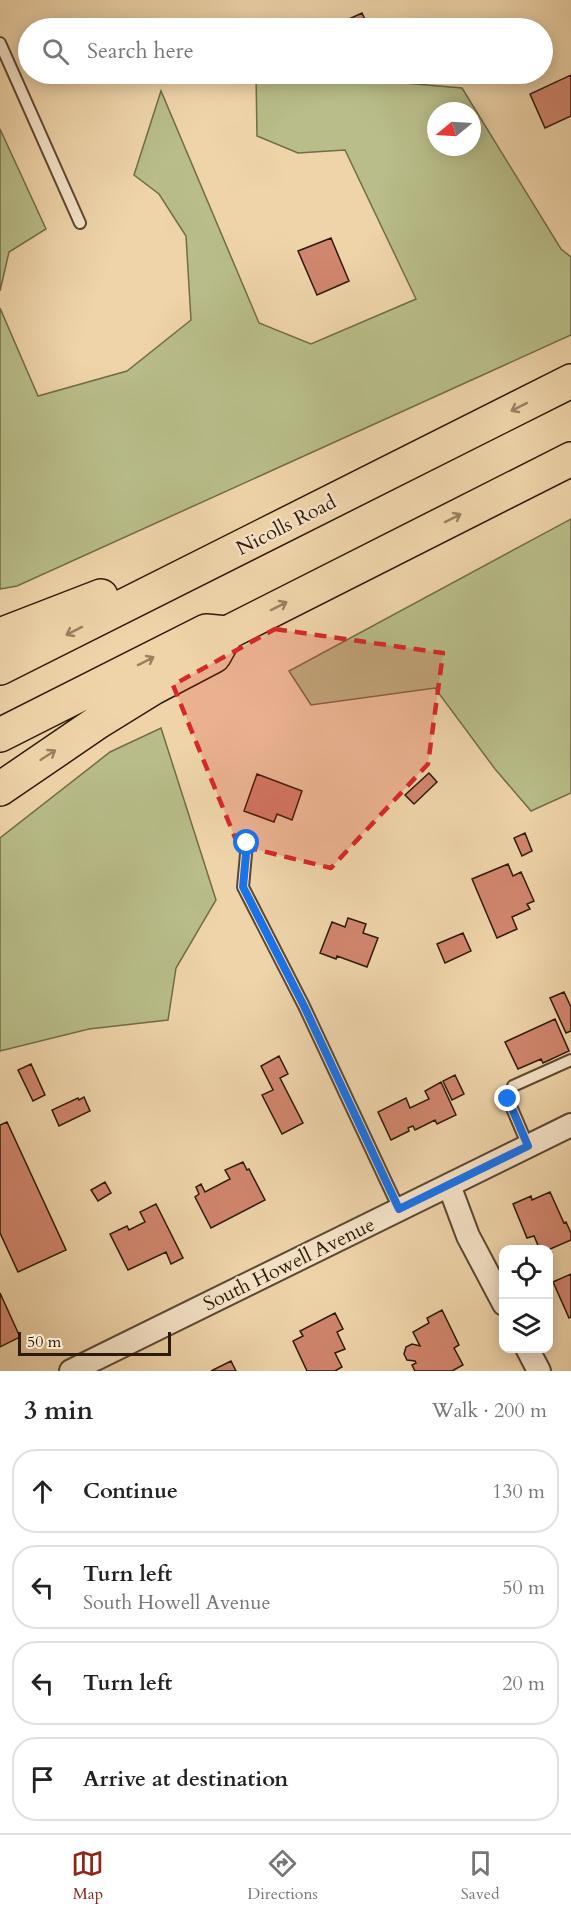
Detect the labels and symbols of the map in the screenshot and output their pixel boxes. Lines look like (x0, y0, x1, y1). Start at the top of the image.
north arrow (427, 102, 481, 156)
one-way arrow (510, 402, 528, 414)
street label: Nicolls Road (231, 488, 341, 562)
one-way arrow (444, 512, 461, 524)
one-way arrow (270, 600, 287, 612)
one-way arrow (65, 626, 83, 637)
one-way arrow (137, 655, 154, 667)
one-way arrow (39, 749, 56, 761)
route start (233, 829, 259, 855)
route end (494, 1085, 520, 1111)
street label: South Howell Avenue (199, 1211, 379, 1317)
scale bar (18, 1329, 171, 1356)

